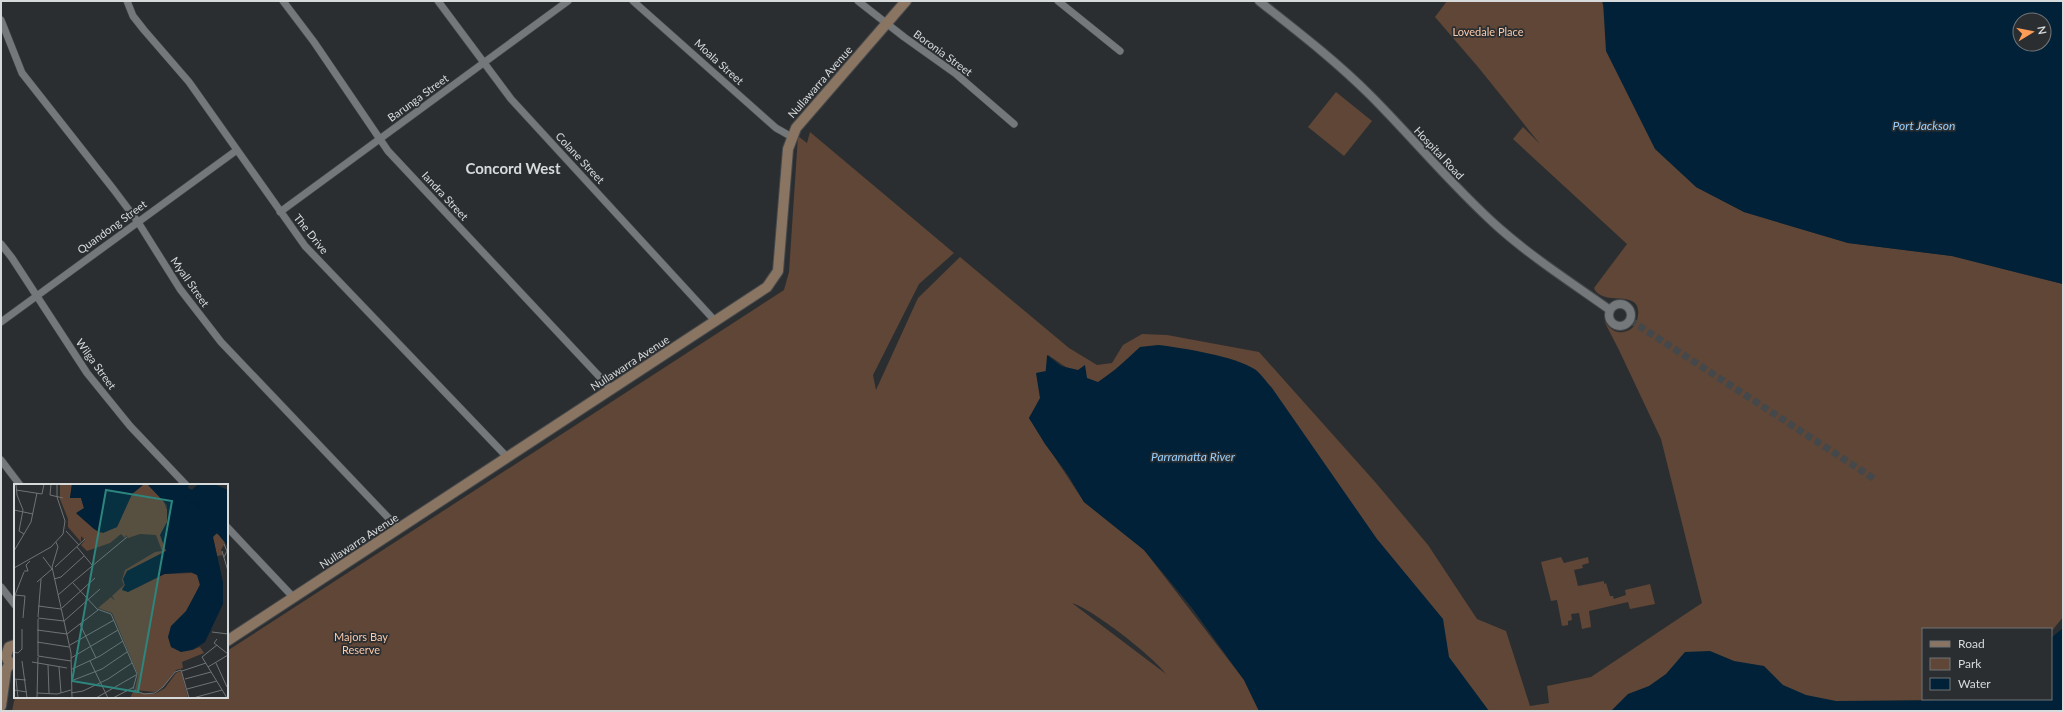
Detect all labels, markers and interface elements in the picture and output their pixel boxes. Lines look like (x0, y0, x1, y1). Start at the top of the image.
north arrow (2012, 12, 2052, 52)
park label: Lovedale Place (1452, 25, 1524, 38)
text: N (2035, 25, 2049, 35)
street label: Boronia Street (911, 27, 975, 78)
street label: Moala Street (692, 36, 747, 87)
street label: Nullawarra Avenue (785, 43, 855, 120)
street label: Barunga Street (385, 71, 451, 124)
water label: Port Jackson (1893, 118, 1955, 133)
street label: Hospital Road (1412, 124, 1467, 182)
street label: Colane Street (553, 129, 607, 186)
district label: Concord West (465, 159, 561, 177)
street label: Iandra Street (420, 169, 471, 223)
street label: Quandong Street (75, 197, 149, 256)
street label: The Drive (291, 211, 331, 256)
street label: Myall Street (168, 254, 212, 309)
street label: Nullawarra Avenue (588, 332, 672, 393)
street label: Wilga Street (74, 336, 119, 392)
water label: Parramatta River (1151, 449, 1236, 464)
inset map (14, 484, 228, 698)
street label: Nullawarra Avenue (317, 510, 401, 571)
legend (1922, 628, 2052, 700)
park label: Majors Bay Reserve (334, 630, 388, 656)
text: Road (1958, 636, 1985, 651)
text: Park (1958, 656, 1982, 671)
text: Water (1958, 676, 1991, 691)

